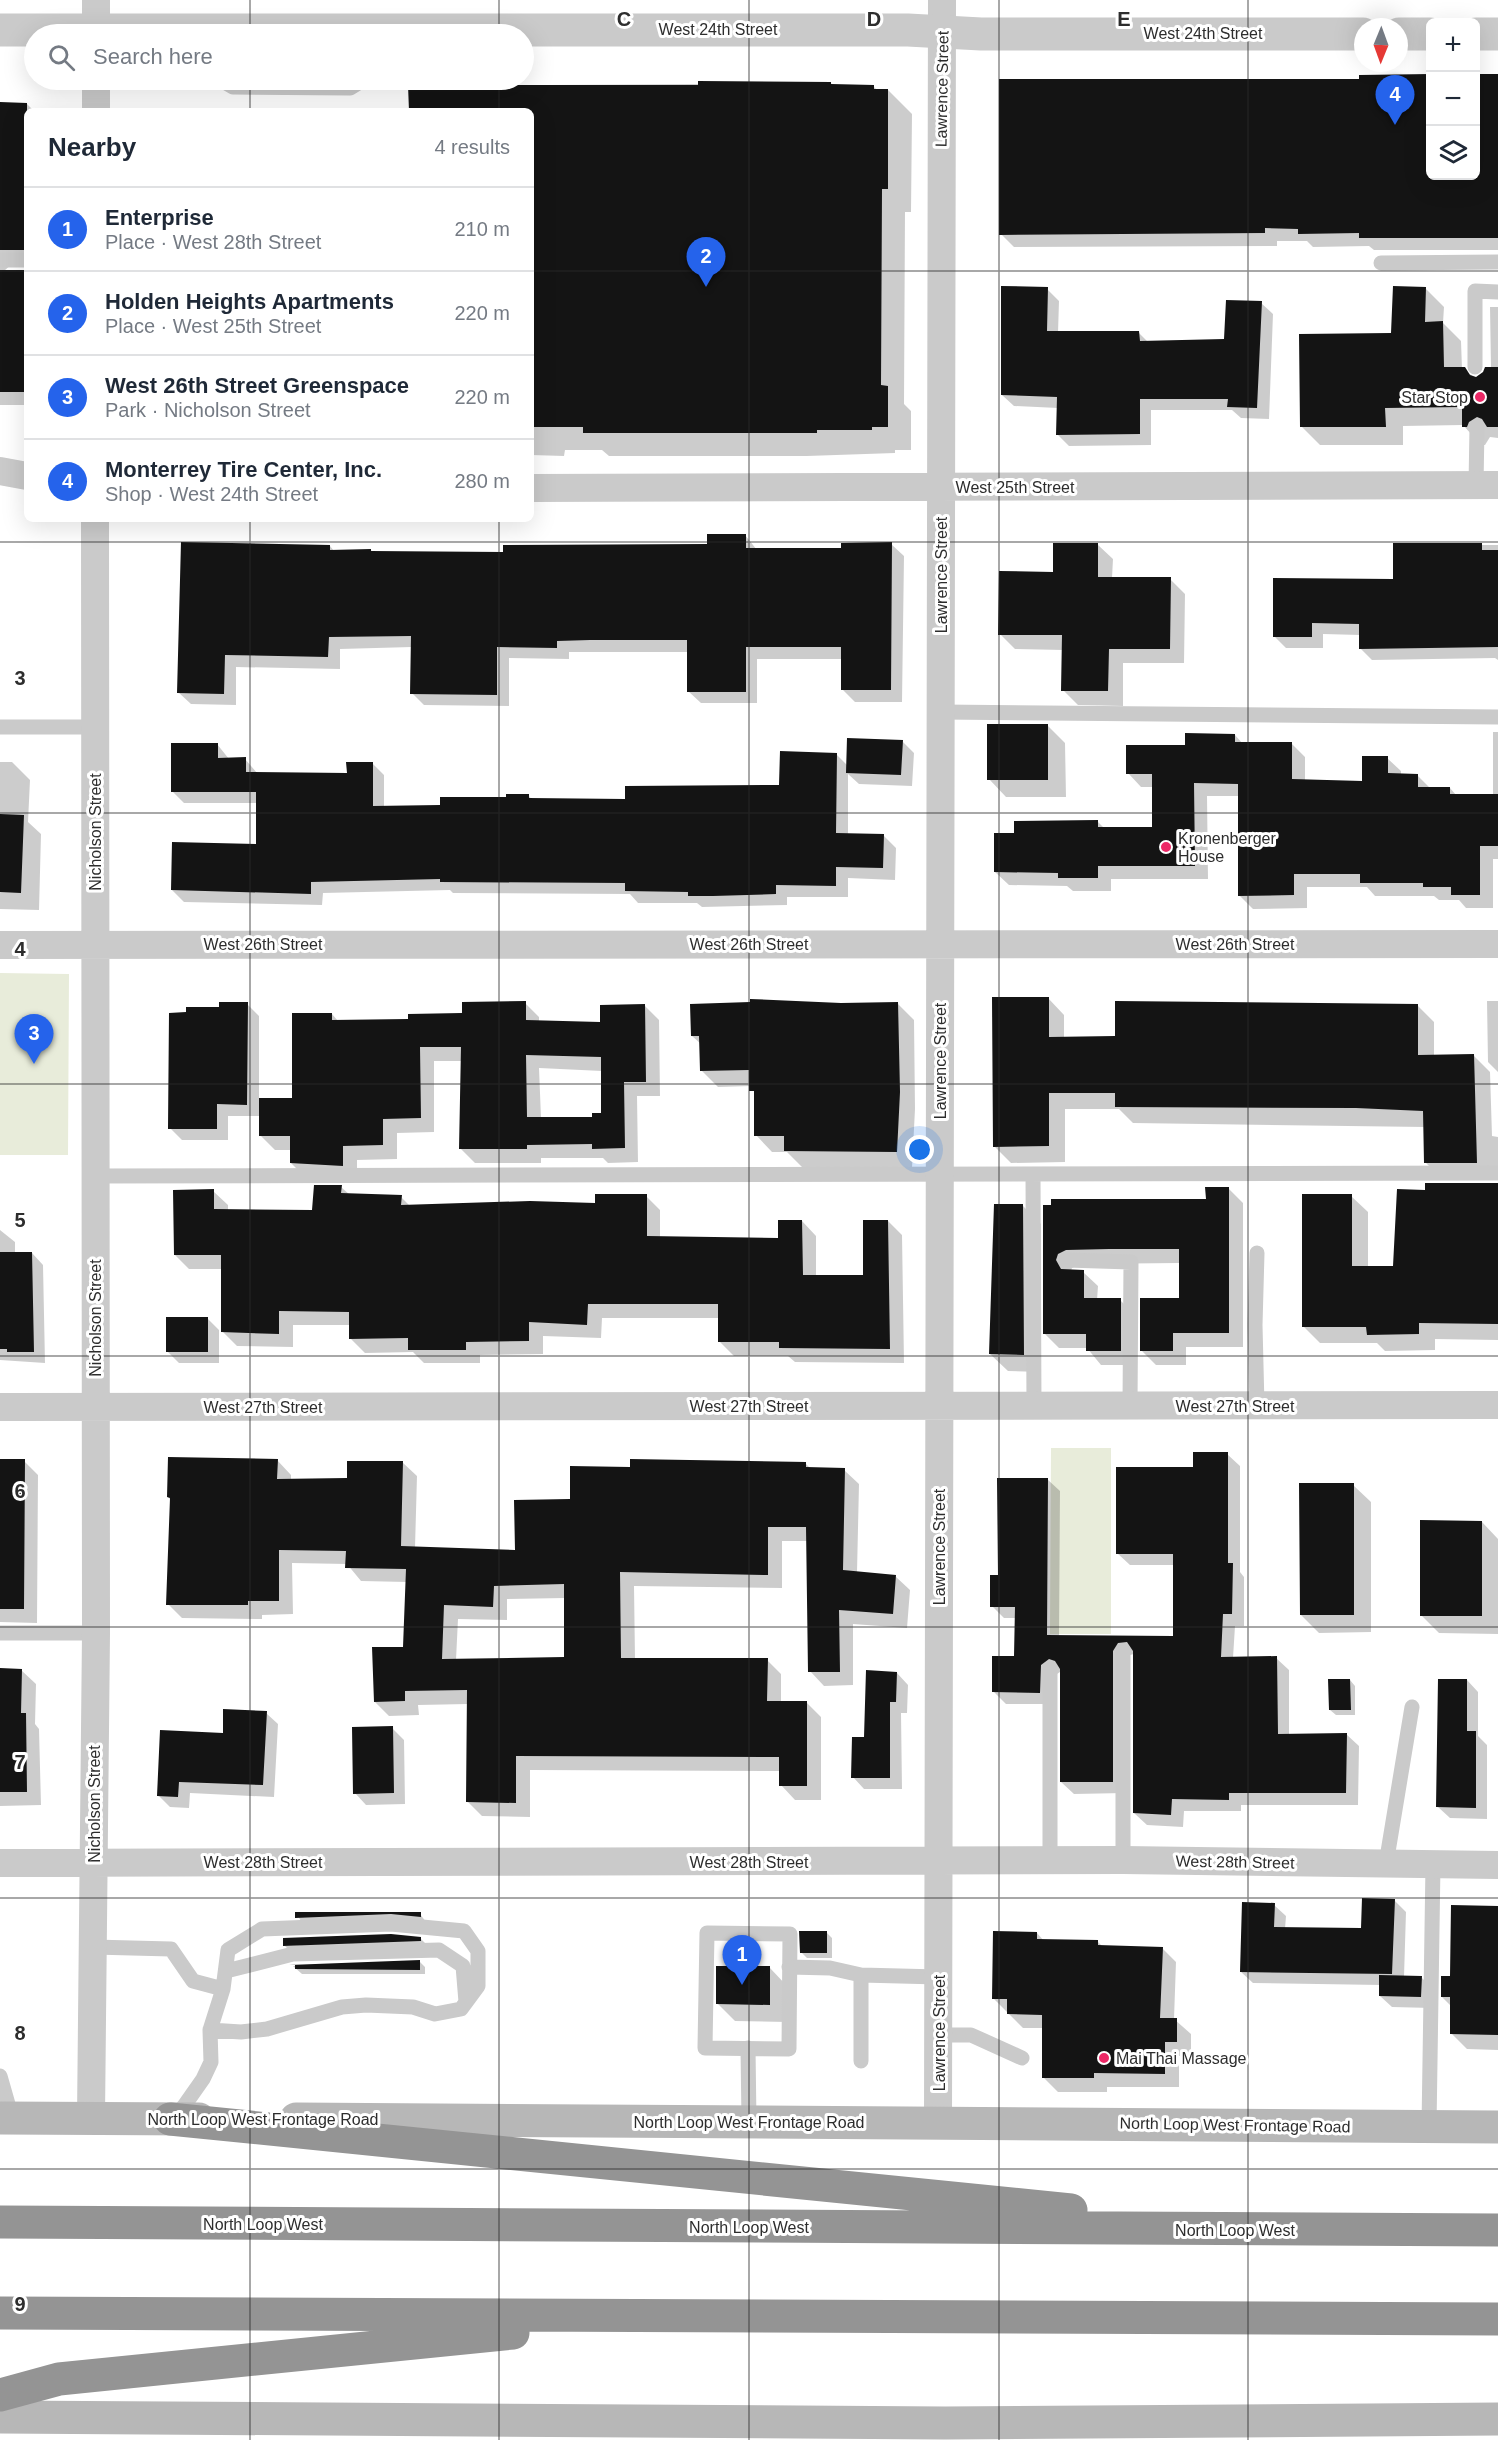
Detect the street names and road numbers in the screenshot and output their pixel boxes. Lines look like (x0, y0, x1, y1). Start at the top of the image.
street label: West 24th Street (659, 21, 778, 38)
street label: West 24th Street (1144, 25, 1263, 42)
street label: Lawrence Street (932, 30, 952, 147)
street label: West 25th Street (956, 479, 1075, 496)
street label: Lawrence Street (933, 516, 950, 633)
street label: Nicholson Street (87, 773, 104, 891)
street label: West 26th Street (204, 936, 323, 953)
street label: West 26th Street (690, 936, 809, 953)
street label: West 26th Street (1176, 936, 1295, 953)
street label: Lawrence Street (932, 1002, 949, 1119)
street label: Nicholson Street (87, 1259, 104, 1377)
street label: West 27th Street (690, 1398, 809, 1415)
street label: West 27th Street (1176, 1398, 1295, 1415)
street label: West 27th Street (204, 1399, 323, 1416)
street label: Lawrence Street (931, 1488, 948, 1605)
street label: Nicholson Street (86, 1745, 103, 1863)
street label: West 28th Street (1175, 1852, 1295, 1872)
street label: West 28th Street (204, 1854, 323, 1871)
street label: West 28th Street (690, 1854, 809, 1871)
street label: Lawrence Street (931, 1974, 948, 2091)
street label: North Loop West Frontage Road (148, 2111, 378, 2128)
street label: North Loop West Frontage Road (634, 2114, 864, 2131)
street label: North Loop West Frontage Road (1119, 2114, 1351, 2136)
street label: North Loop West (203, 2216, 323, 2233)
street label: North Loop West (689, 2219, 809, 2236)
street label: North Loop West (1175, 2222, 1295, 2239)

